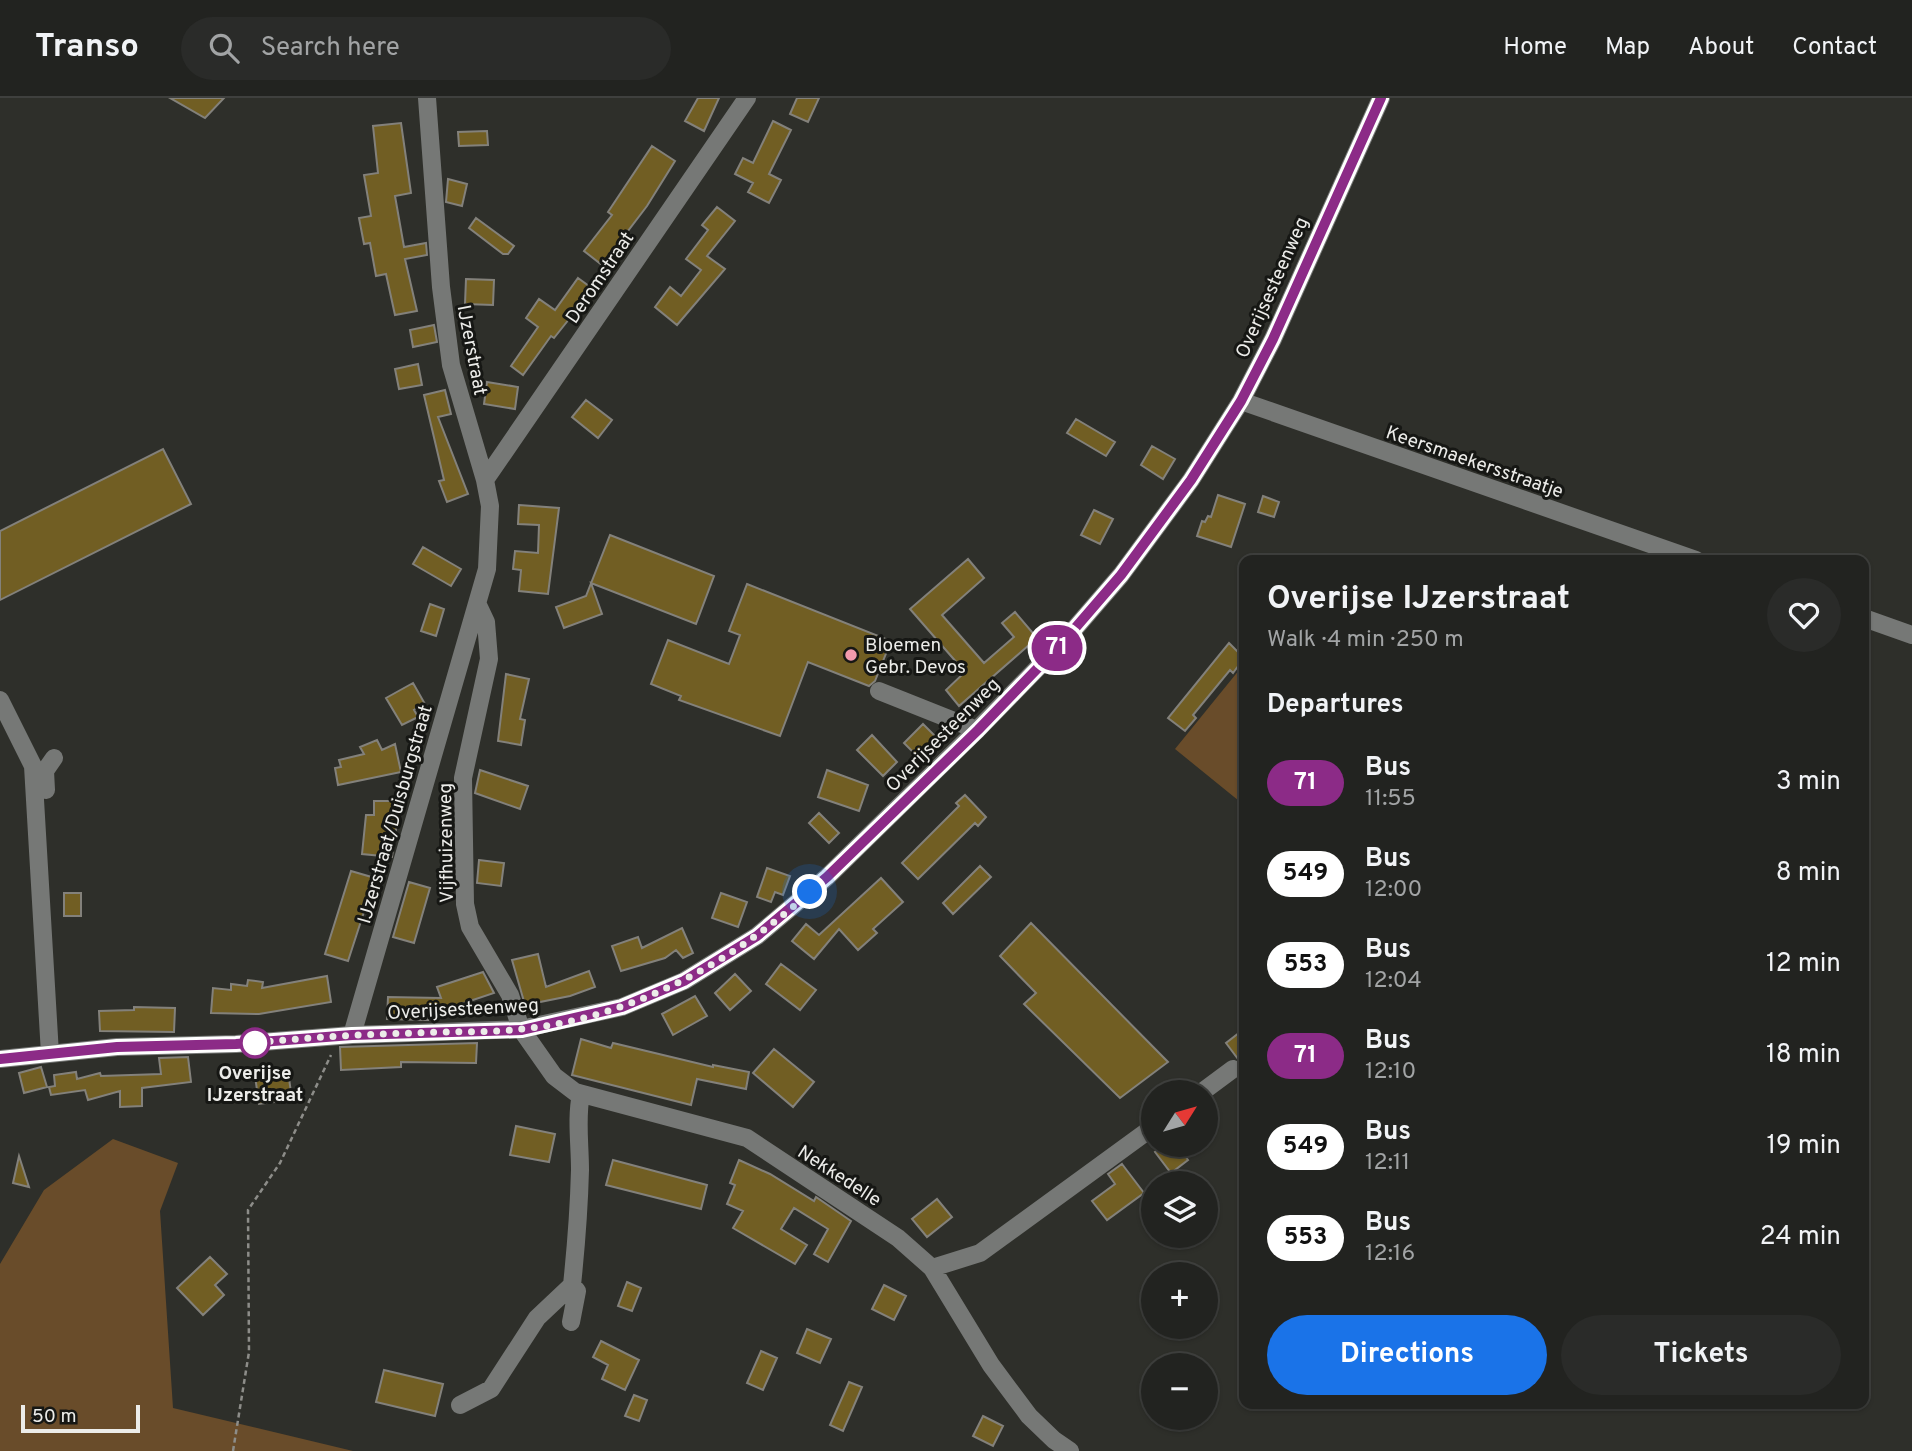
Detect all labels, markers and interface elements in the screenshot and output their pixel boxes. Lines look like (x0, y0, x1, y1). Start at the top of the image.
search box (181, 17, 671, 80)
text: Transo (35, 27, 139, 69)
icon: search (205, 29, 243, 67)
text: Search here (261, 32, 400, 65)
text: Home (1503, 33, 1567, 63)
text: Map (1605, 33, 1650, 63)
text: About (1688, 33, 1754, 63)
text: Contact (1792, 33, 1877, 63)
street label: Overijsesteenweg (1231, 214, 1315, 362)
street label: Deromstraat (561, 228, 640, 329)
street label: IJzerstraat (451, 303, 492, 398)
street label: Keersmaekersstraatje (1382, 421, 1566, 505)
button: heart (1767, 578, 1841, 652)
text: Overijse IJzerstraat (1267, 579, 1570, 621)
line badge: 71 (1026, 625, 1088, 671)
text: Walk · 4 min · 250 m (1267, 626, 1464, 655)
text: 71 (1046, 633, 1068, 663)
place label: Bloemen Gebr. Devos (865, 634, 966, 680)
marker: Bloemen Gebr. Devos (843, 647, 859, 663)
street label: Overijsesteenweg (881, 673, 1006, 798)
text: Departures (1267, 689, 1404, 722)
street label: IJzerstraat/Duisburgstraat (353, 702, 439, 927)
text: Bus (1365, 752, 1411, 785)
text: 3 min (1776, 766, 1841, 799)
text: 71 (1294, 768, 1317, 798)
street label: Vijfhuizenweg (434, 783, 460, 903)
text: 11:55 (1365, 785, 1416, 814)
text: Bus (1365, 843, 1411, 876)
text: 8 min (1776, 857, 1841, 890)
text: 549 (1283, 859, 1328, 889)
your location (792, 874, 827, 909)
text: 12:00 (1365, 876, 1422, 905)
text: Bus (1365, 934, 1411, 967)
text: 12 min (1766, 948, 1841, 981)
text: 553 (1284, 950, 1327, 980)
text: 12:04 (1365, 967, 1422, 996)
street label: Overijsesteenweg (387, 994, 540, 1026)
text: Bus (1365, 1025, 1411, 1058)
marker: Overijse IJzerstraat (240, 1028, 270, 1058)
text: 18 min (1766, 1039, 1841, 1072)
text: 71 (1294, 1041, 1317, 1071)
text: 12:10 (1365, 1058, 1416, 1087)
place label: Overijse IJzerstraat (207, 1062, 303, 1108)
north arrow (1141, 1080, 1218, 1157)
map controls (1141, 1080, 1218, 1430)
text: Bus (1365, 1116, 1411, 1149)
text: 19 min (1766, 1130, 1841, 1163)
text: 549 (1283, 1132, 1328, 1162)
street label: Nekkedelle (793, 1141, 885, 1213)
text: 12:11 (1365, 1149, 1410, 1178)
button: layers (1141, 1171, 1218, 1248)
text: Bus (1365, 1207, 1411, 1240)
text: 24 min (1760, 1221, 1841, 1254)
text: 553 (1284, 1223, 1327, 1253)
text: 12:16 (1365, 1240, 1415, 1269)
button: + (1141, 1262, 1218, 1339)
button: Directions (1267, 1315, 1547, 1395)
button: Tickets (1561, 1315, 1841, 1395)
button: − (1141, 1353, 1218, 1430)
scale bar (21, 1402, 140, 1434)
text: 50 m (32, 1405, 77, 1429)

